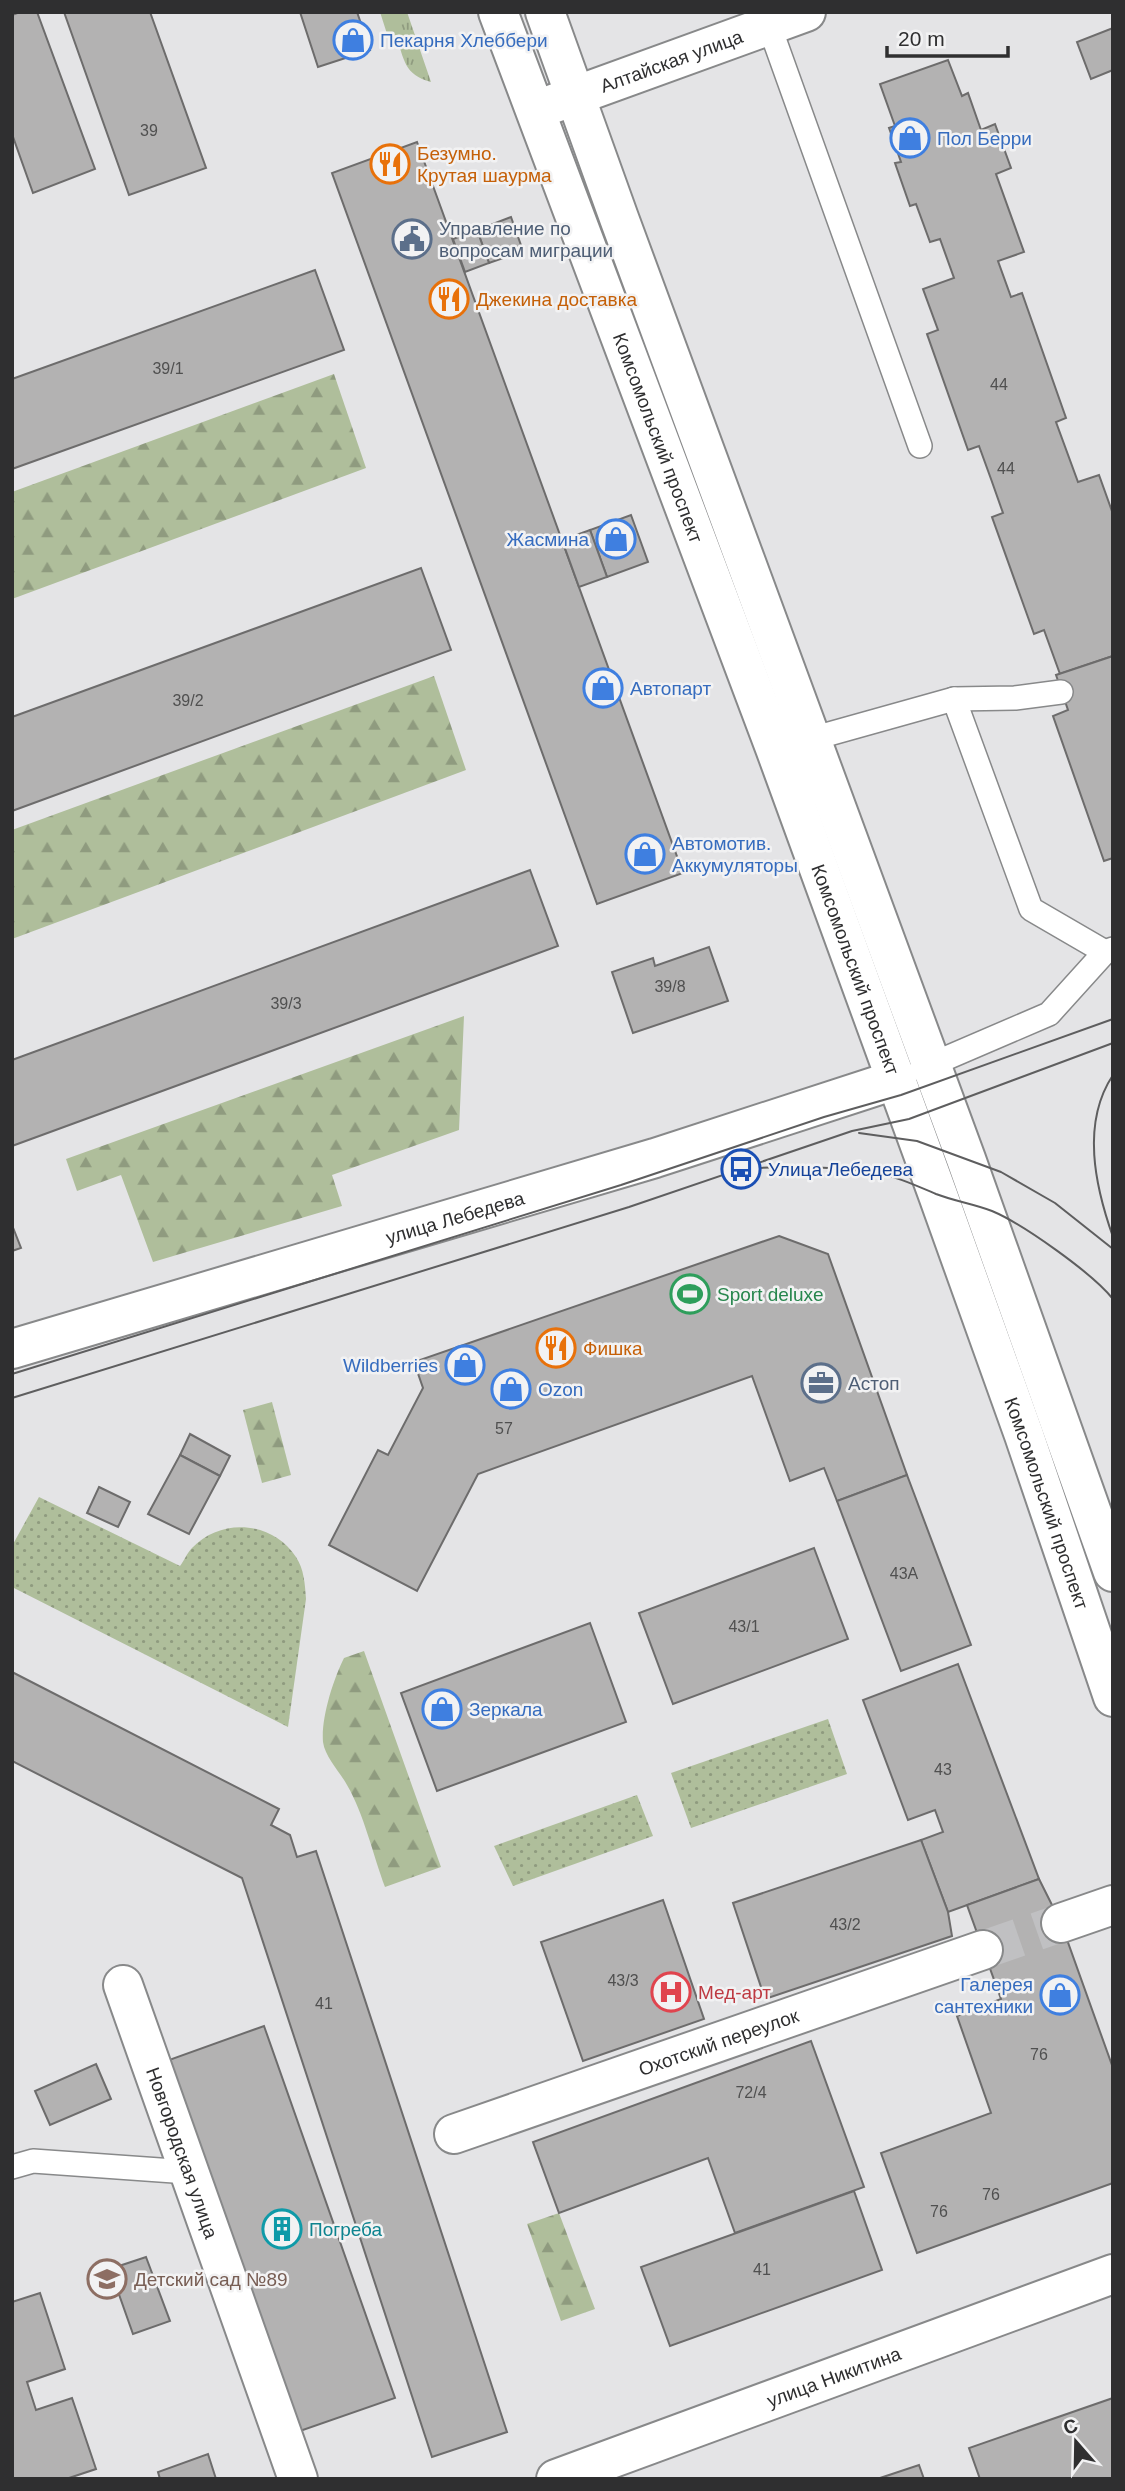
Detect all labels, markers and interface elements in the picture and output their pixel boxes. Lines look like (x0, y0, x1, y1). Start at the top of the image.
scale bar (887, 14, 1008, 58)
shop icon: Пекарня Хлеббери (332, 19, 374, 61)
street label: Алтайская улица (597, 26, 746, 97)
text: 20 m (898, 27, 945, 50)
place label: Пекарня Хлеббери (380, 30, 548, 51)
shop icon: Пол Берри (889, 117, 931, 159)
house number: 39 (140, 122, 158, 139)
place label: Пол Берри (937, 128, 1032, 149)
restaurant icon: Безумно. Крутая шаурма (369, 143, 411, 185)
place label: Безумно. Крутая шаурма (417, 143, 552, 186)
public building icon: Управление по вопросам миграции (391, 218, 433, 260)
place label: Управление по вопросам миграции (439, 218, 613, 261)
restaurant icon: Джекина доставка (428, 278, 470, 320)
place label: Джекина доставка (476, 289, 637, 310)
street label: Комсомольский проспект (609, 330, 707, 546)
house number: 39/1 (152, 360, 184, 377)
house number: 44 (990, 376, 1008, 393)
house number: 44 (997, 460, 1015, 477)
shop icon: Жасмина (595, 518, 637, 560)
place label: Жасмина (506, 529, 589, 550)
shop icon: Автопарт (582, 667, 624, 709)
place label: Автопарт (630, 678, 711, 699)
house number: 39/2 (172, 692, 204, 709)
shop icon: Автомотив. Аккумуляторы (624, 833, 666, 875)
place label: Автомотив. Аккумуляторы (672, 833, 798, 876)
street label: Комсомольский проспект (807, 861, 903, 1078)
house number: 39/8 (654, 978, 686, 995)
house number: 39/3 (270, 995, 302, 1012)
bus stop icon: Улица Лебедева (720, 1148, 762, 1190)
place label: Улица Лебедева (768, 1159, 913, 1180)
street label: улица Лебедева (383, 1187, 527, 1248)
sports icon: Sport deluxe (669, 1273, 711, 1315)
place label: Sport deluxe (717, 1284, 824, 1305)
restaurant icon: Фишка (535, 1327, 577, 1369)
place label: Фишка (583, 1338, 643, 1359)
shop icon: Wildberries (444, 1344, 486, 1386)
place label: Wildberries (343, 1355, 438, 1376)
office icon: Астоп (800, 1362, 842, 1404)
shop icon: Ozon (490, 1368, 532, 1410)
place label: Астоп (848, 1373, 900, 1394)
place label: Ozon (538, 1379, 583, 1400)
street label: Комсомольский проспект (1000, 1394, 1092, 1612)
house number: 57 (495, 1420, 513, 1437)
house number: 43А (890, 1565, 919, 1582)
house number: 43/1 (728, 1618, 760, 1635)
shop icon: Зеркала (421, 1688, 463, 1730)
place label: Зеркала (469, 1699, 543, 1720)
house number: 43 (934, 1761, 952, 1778)
house number: 43/2 (829, 1916, 861, 1933)
hospital icon: Мед-арт (650, 1971, 692, 2013)
house number: 43/3 (607, 1972, 639, 1989)
place label: Галерея сантехники (934, 1974, 1033, 2017)
shop icon: Галерея сантехники (1039, 1974, 1081, 2016)
place label: Мед-арт (698, 1982, 771, 2003)
house number: 41 (315, 1995, 333, 2012)
street label: Охотский переулок (636, 2005, 802, 2080)
house number: 76 (1030, 2046, 1048, 2063)
street label: Новгородская улица (142, 2065, 222, 2242)
house number: 72/4 (735, 2084, 767, 2101)
house number: 76 (982, 2186, 1000, 2203)
house number: 76 (930, 2203, 948, 2220)
building icon: Погреба (261, 2208, 303, 2250)
place label: Погреба (309, 2219, 383, 2240)
school or university icon: Детский сад №89 (86, 2258, 128, 2300)
house number: 41 (753, 2261, 771, 2278)
place label: Детский сад №89 (134, 2269, 288, 2290)
street label: улица Никитина (764, 2343, 904, 2411)
north arrow (1041, 2407, 1111, 2477)
text: С (1060, 2414, 1081, 2439)

